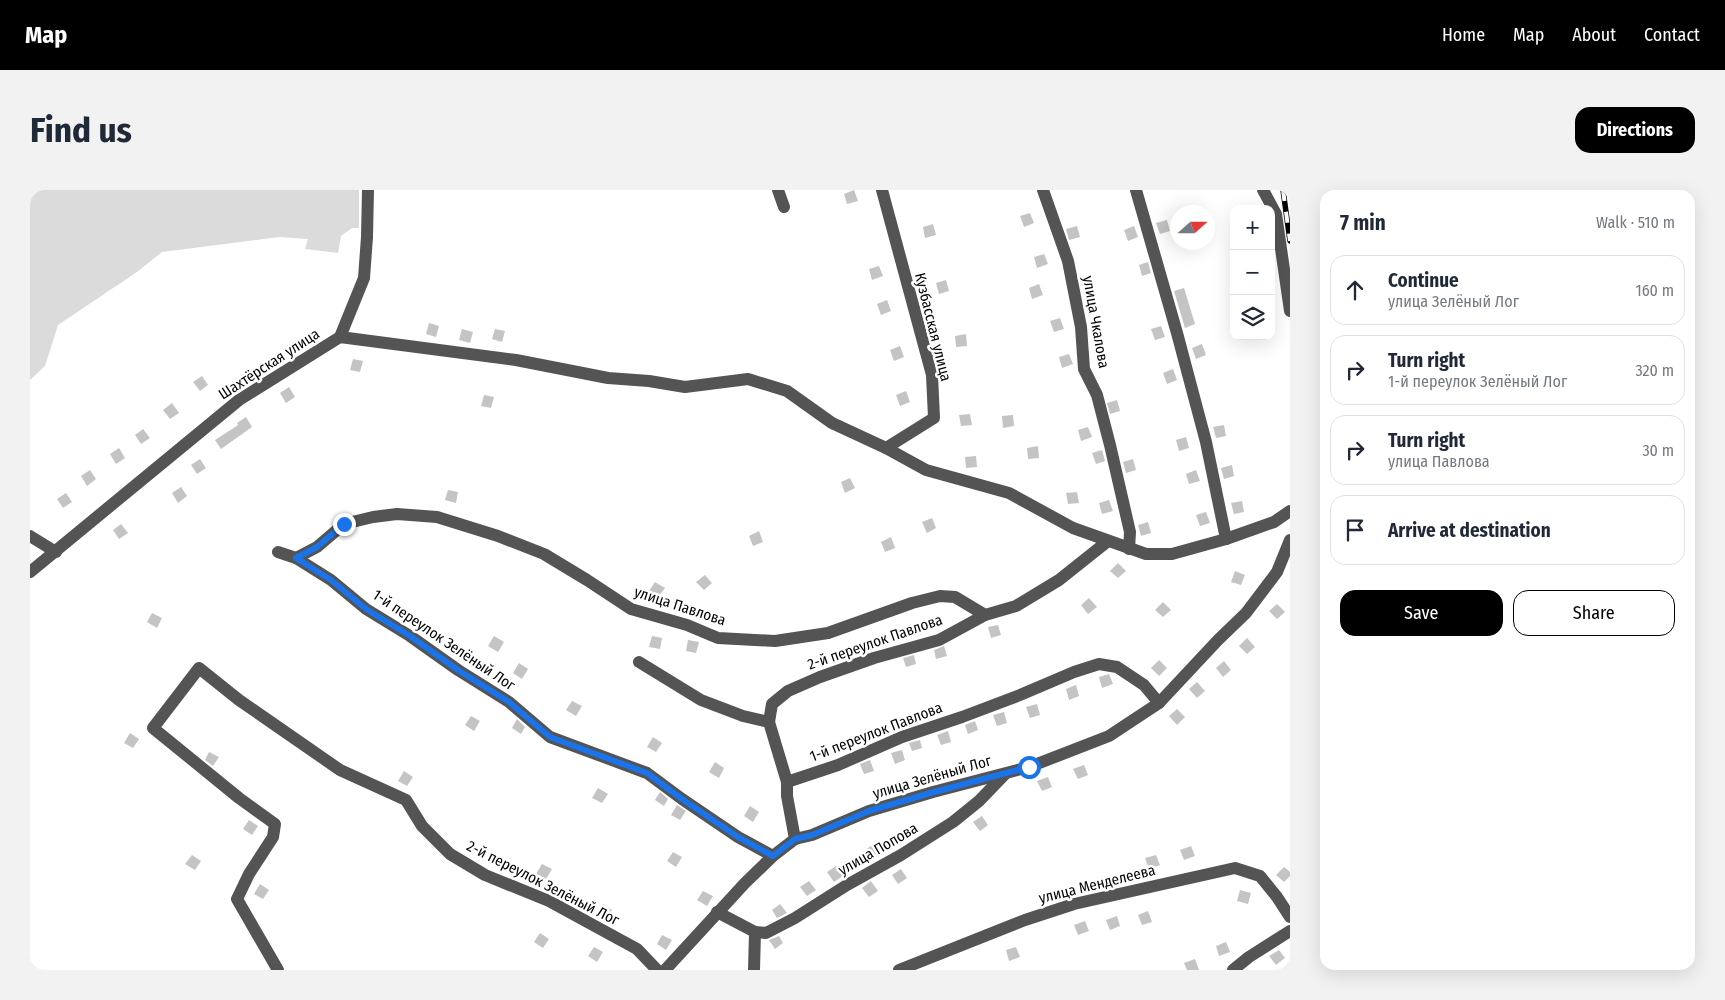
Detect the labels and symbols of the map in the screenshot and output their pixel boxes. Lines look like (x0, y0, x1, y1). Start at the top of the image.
north arrow (1170, 205, 1215, 250)
street label: Кузбасская улица (911, 271, 955, 383)
street label: улица Чкалова (1079, 274, 1113, 370)
street label: Шахтёрская улица (215, 325, 323, 403)
route end (333, 513, 356, 536)
street label: улица Павлова (632, 583, 728, 629)
street label: 1-й переулок Зелёный Лог (369, 586, 519, 695)
street label: 2-й переулок Павлова (805, 610, 945, 674)
street label: 1-й переулок Павлова (807, 698, 945, 766)
street label: улица Зелёный Лог (871, 751, 994, 803)
route start (1018, 756, 1041, 779)
street label: улица Попова (835, 819, 921, 879)
street label: 2-й переулок Зелёный Лог (464, 837, 622, 929)
street label: улица Менделеева (1037, 861, 1157, 907)

